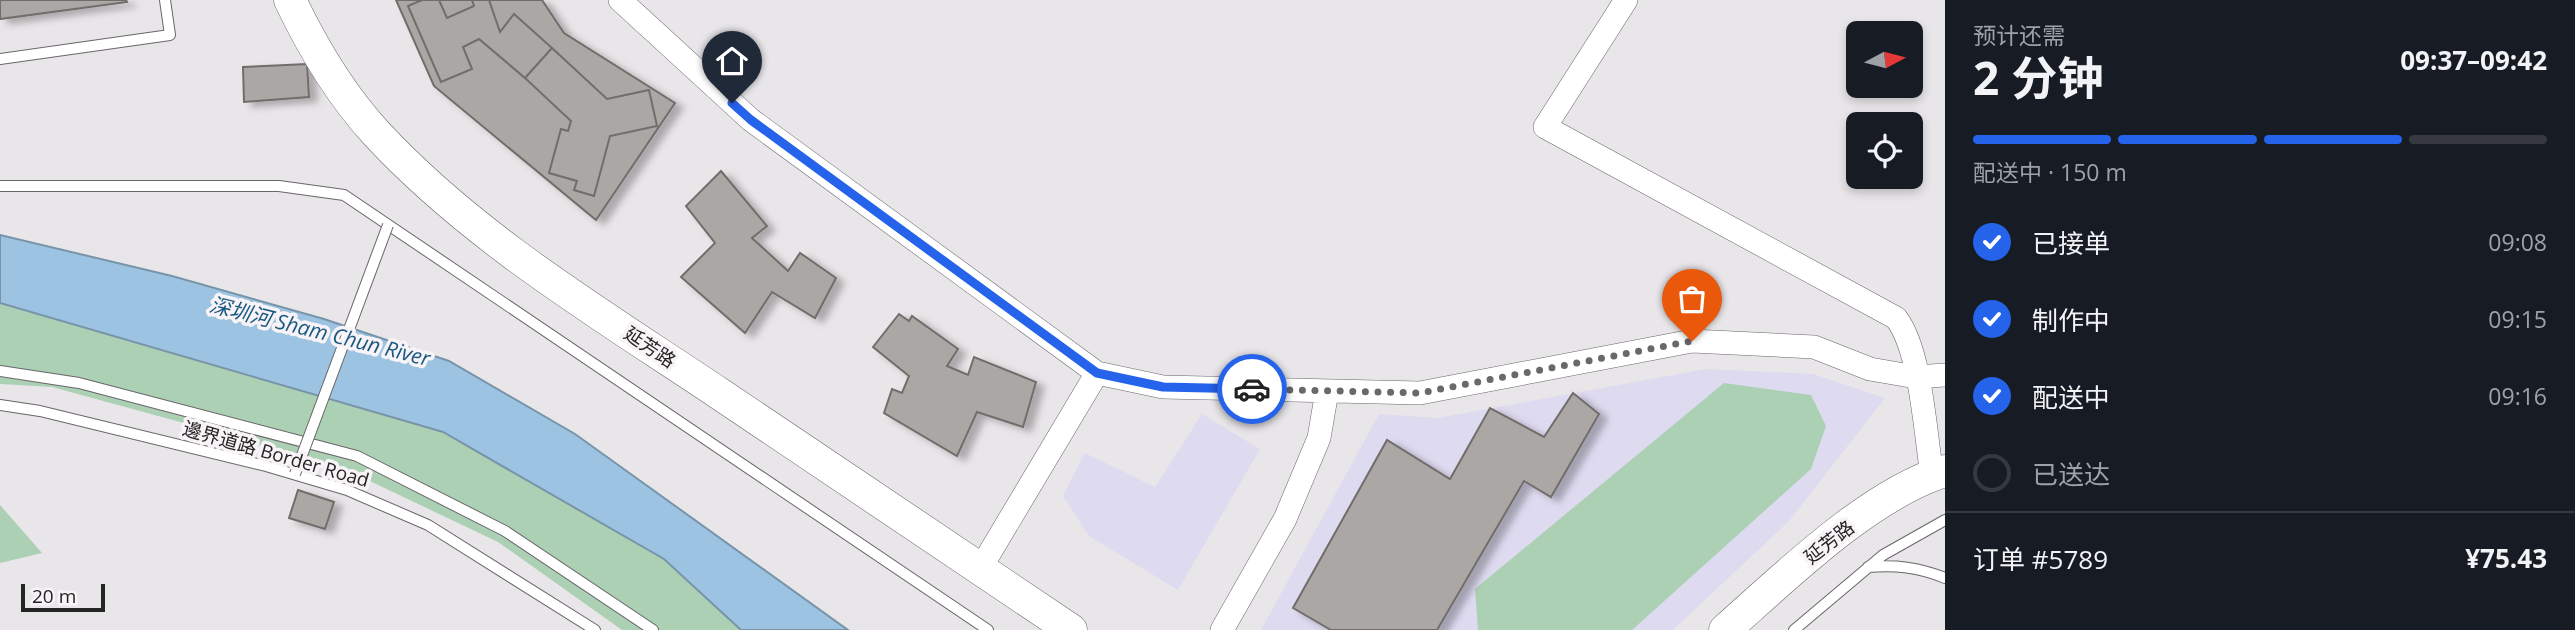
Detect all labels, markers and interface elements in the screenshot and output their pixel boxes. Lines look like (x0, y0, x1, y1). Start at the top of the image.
text: 预计还需 (1973, 19, 2065, 51)
north arrow (1846, 21, 1923, 98)
map controls (1846, 21, 1923, 189)
pin (702, 31, 762, 103)
icon: home (713, 42, 751, 80)
text: 09:37–09:42 (2400, 42, 2547, 78)
text: 2 分钟 (1973, 46, 2103, 108)
button: locate (1846, 112, 1923, 189)
text: 配送中 · 150 m (1973, 156, 2127, 188)
icon: check (1973, 223, 2011, 261)
text: 已接单 (2032, 225, 2110, 261)
text: 09:08 (2488, 226, 2547, 258)
pin (1662, 269, 1722, 341)
icon: bag (1673, 280, 1711, 318)
water label: 深圳河 Sham Chun River (207, 290, 434, 372)
icon: check (1973, 300, 2011, 338)
text: 制作中 (2032, 302, 2110, 338)
text: 09:15 (2488, 303, 2547, 335)
street label: 延芳路 (619, 320, 681, 374)
courier (1217, 354, 1287, 424)
icon: car (1233, 370, 1271, 408)
icon: check (1973, 377, 2011, 415)
text: 配送中 (2032, 379, 2110, 415)
text: 09:16 (2488, 380, 2547, 412)
street label: 邊界道路 Border Road (180, 415, 372, 493)
text: 已送达 (2032, 456, 2110, 492)
street label: 延芳路 (1799, 514, 1859, 570)
text: ¥75.43 (2465, 540, 2547, 576)
text: 订单 #5789 (1973, 541, 2108, 577)
scale bar (21, 581, 105, 613)
text: 20 m (32, 583, 76, 609)

